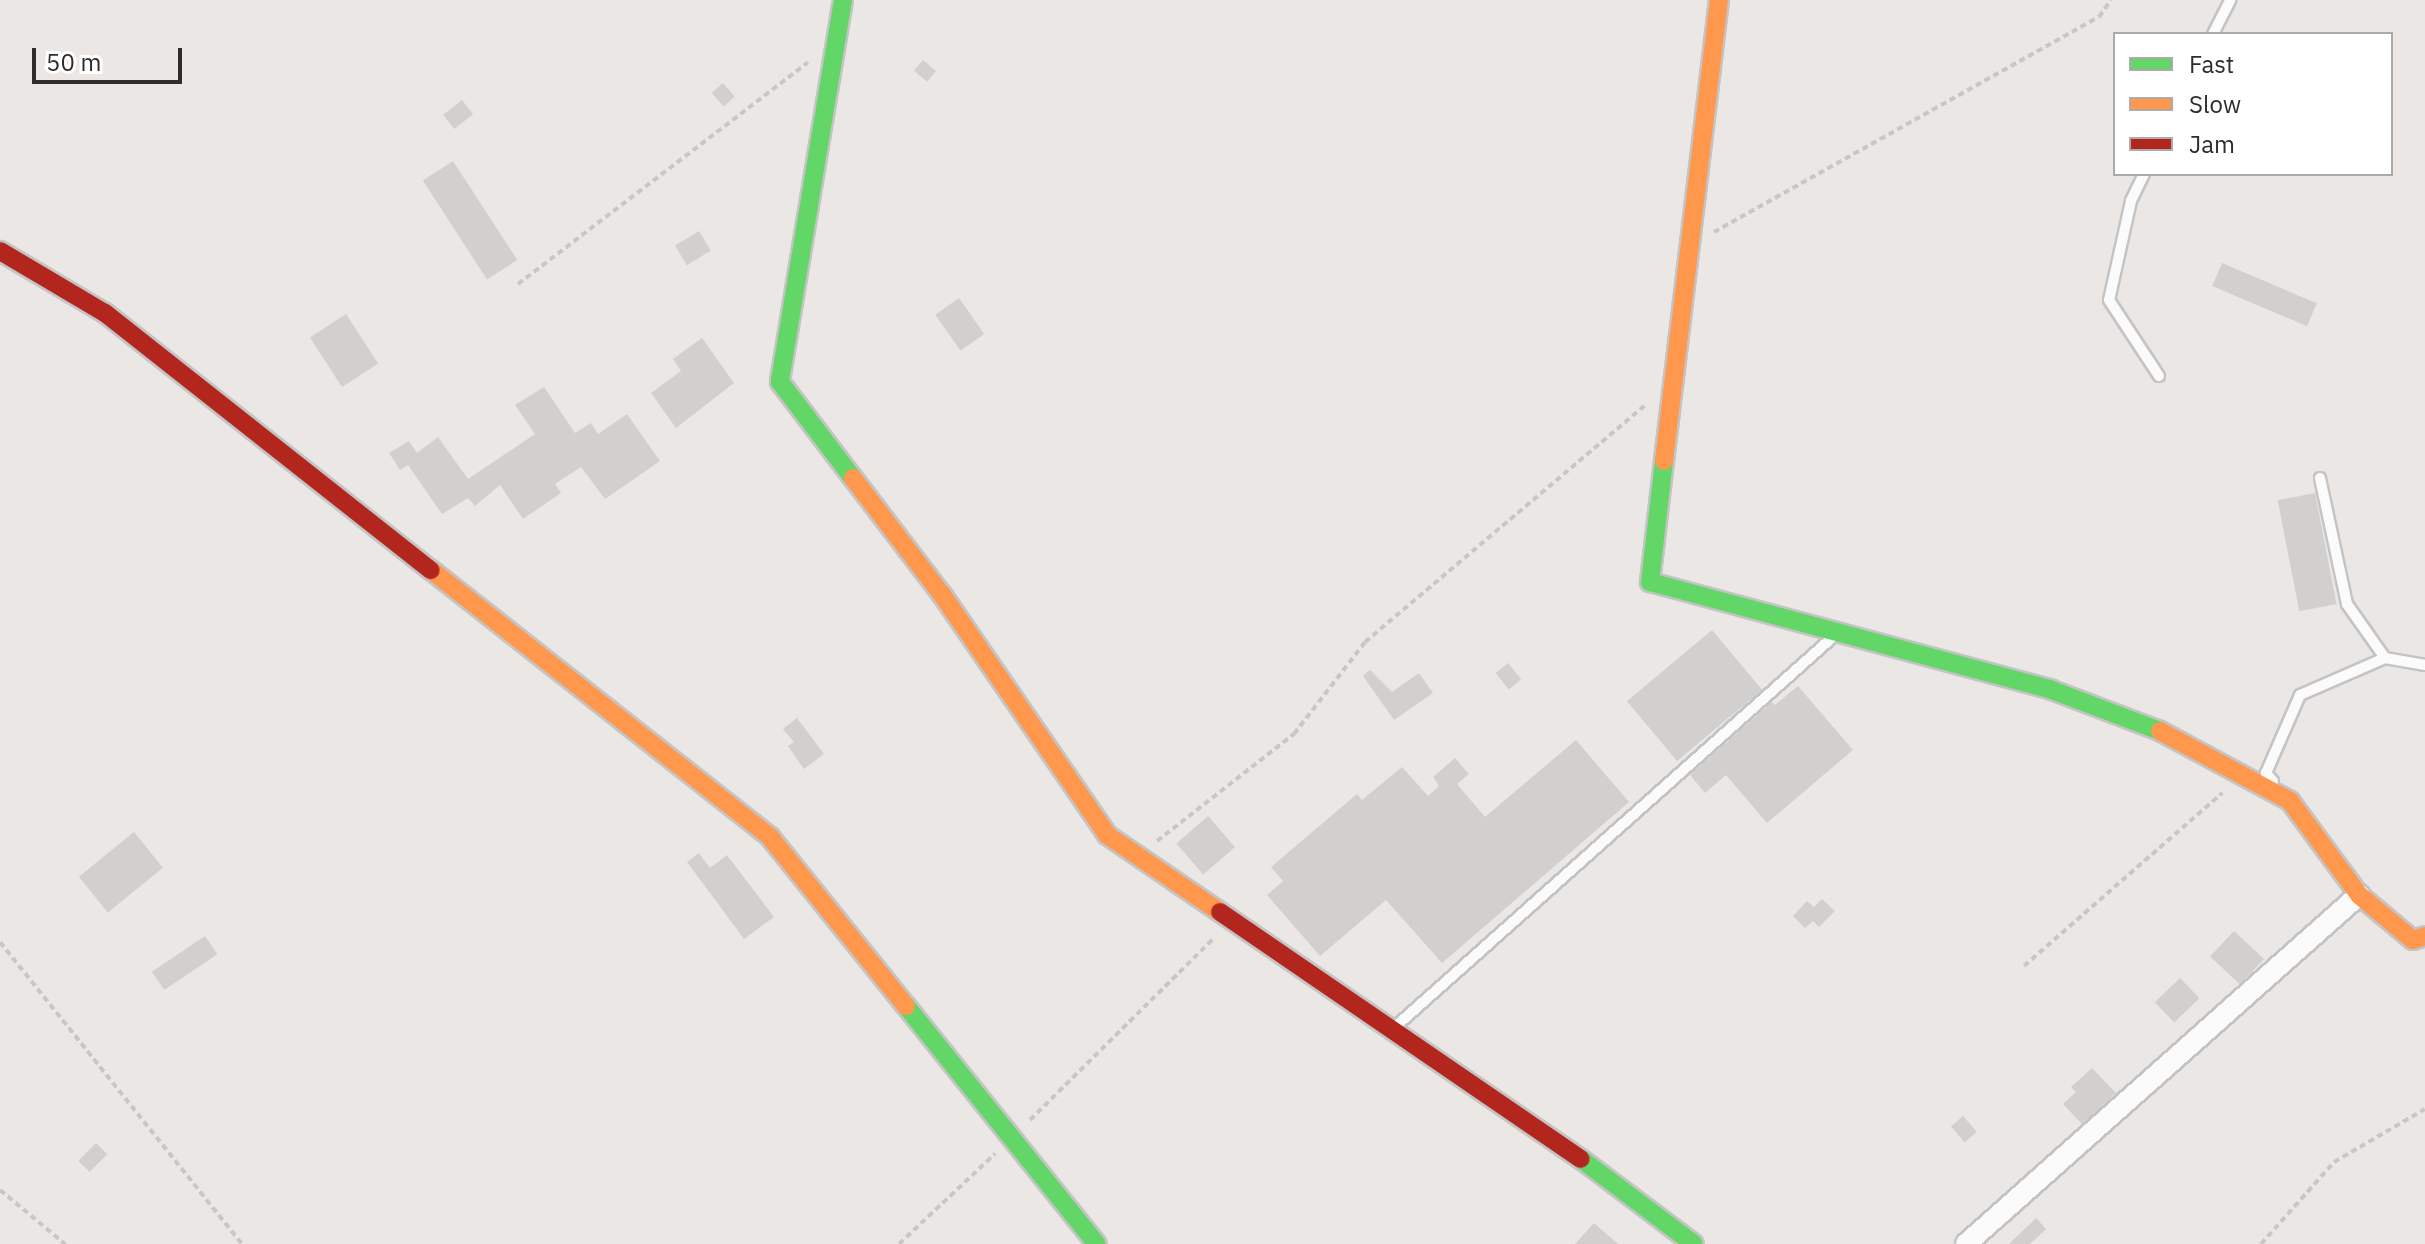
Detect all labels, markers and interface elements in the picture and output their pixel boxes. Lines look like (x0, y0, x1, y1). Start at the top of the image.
scale bar (36, 32, 186, 82)
legend (2113, 32, 2393, 176)
text: 50 m (46, 46, 101, 78)
text: Fast (2189, 48, 2234, 80)
text: Slow (2189, 88, 2241, 120)
text: Jam (2189, 128, 2235, 160)

